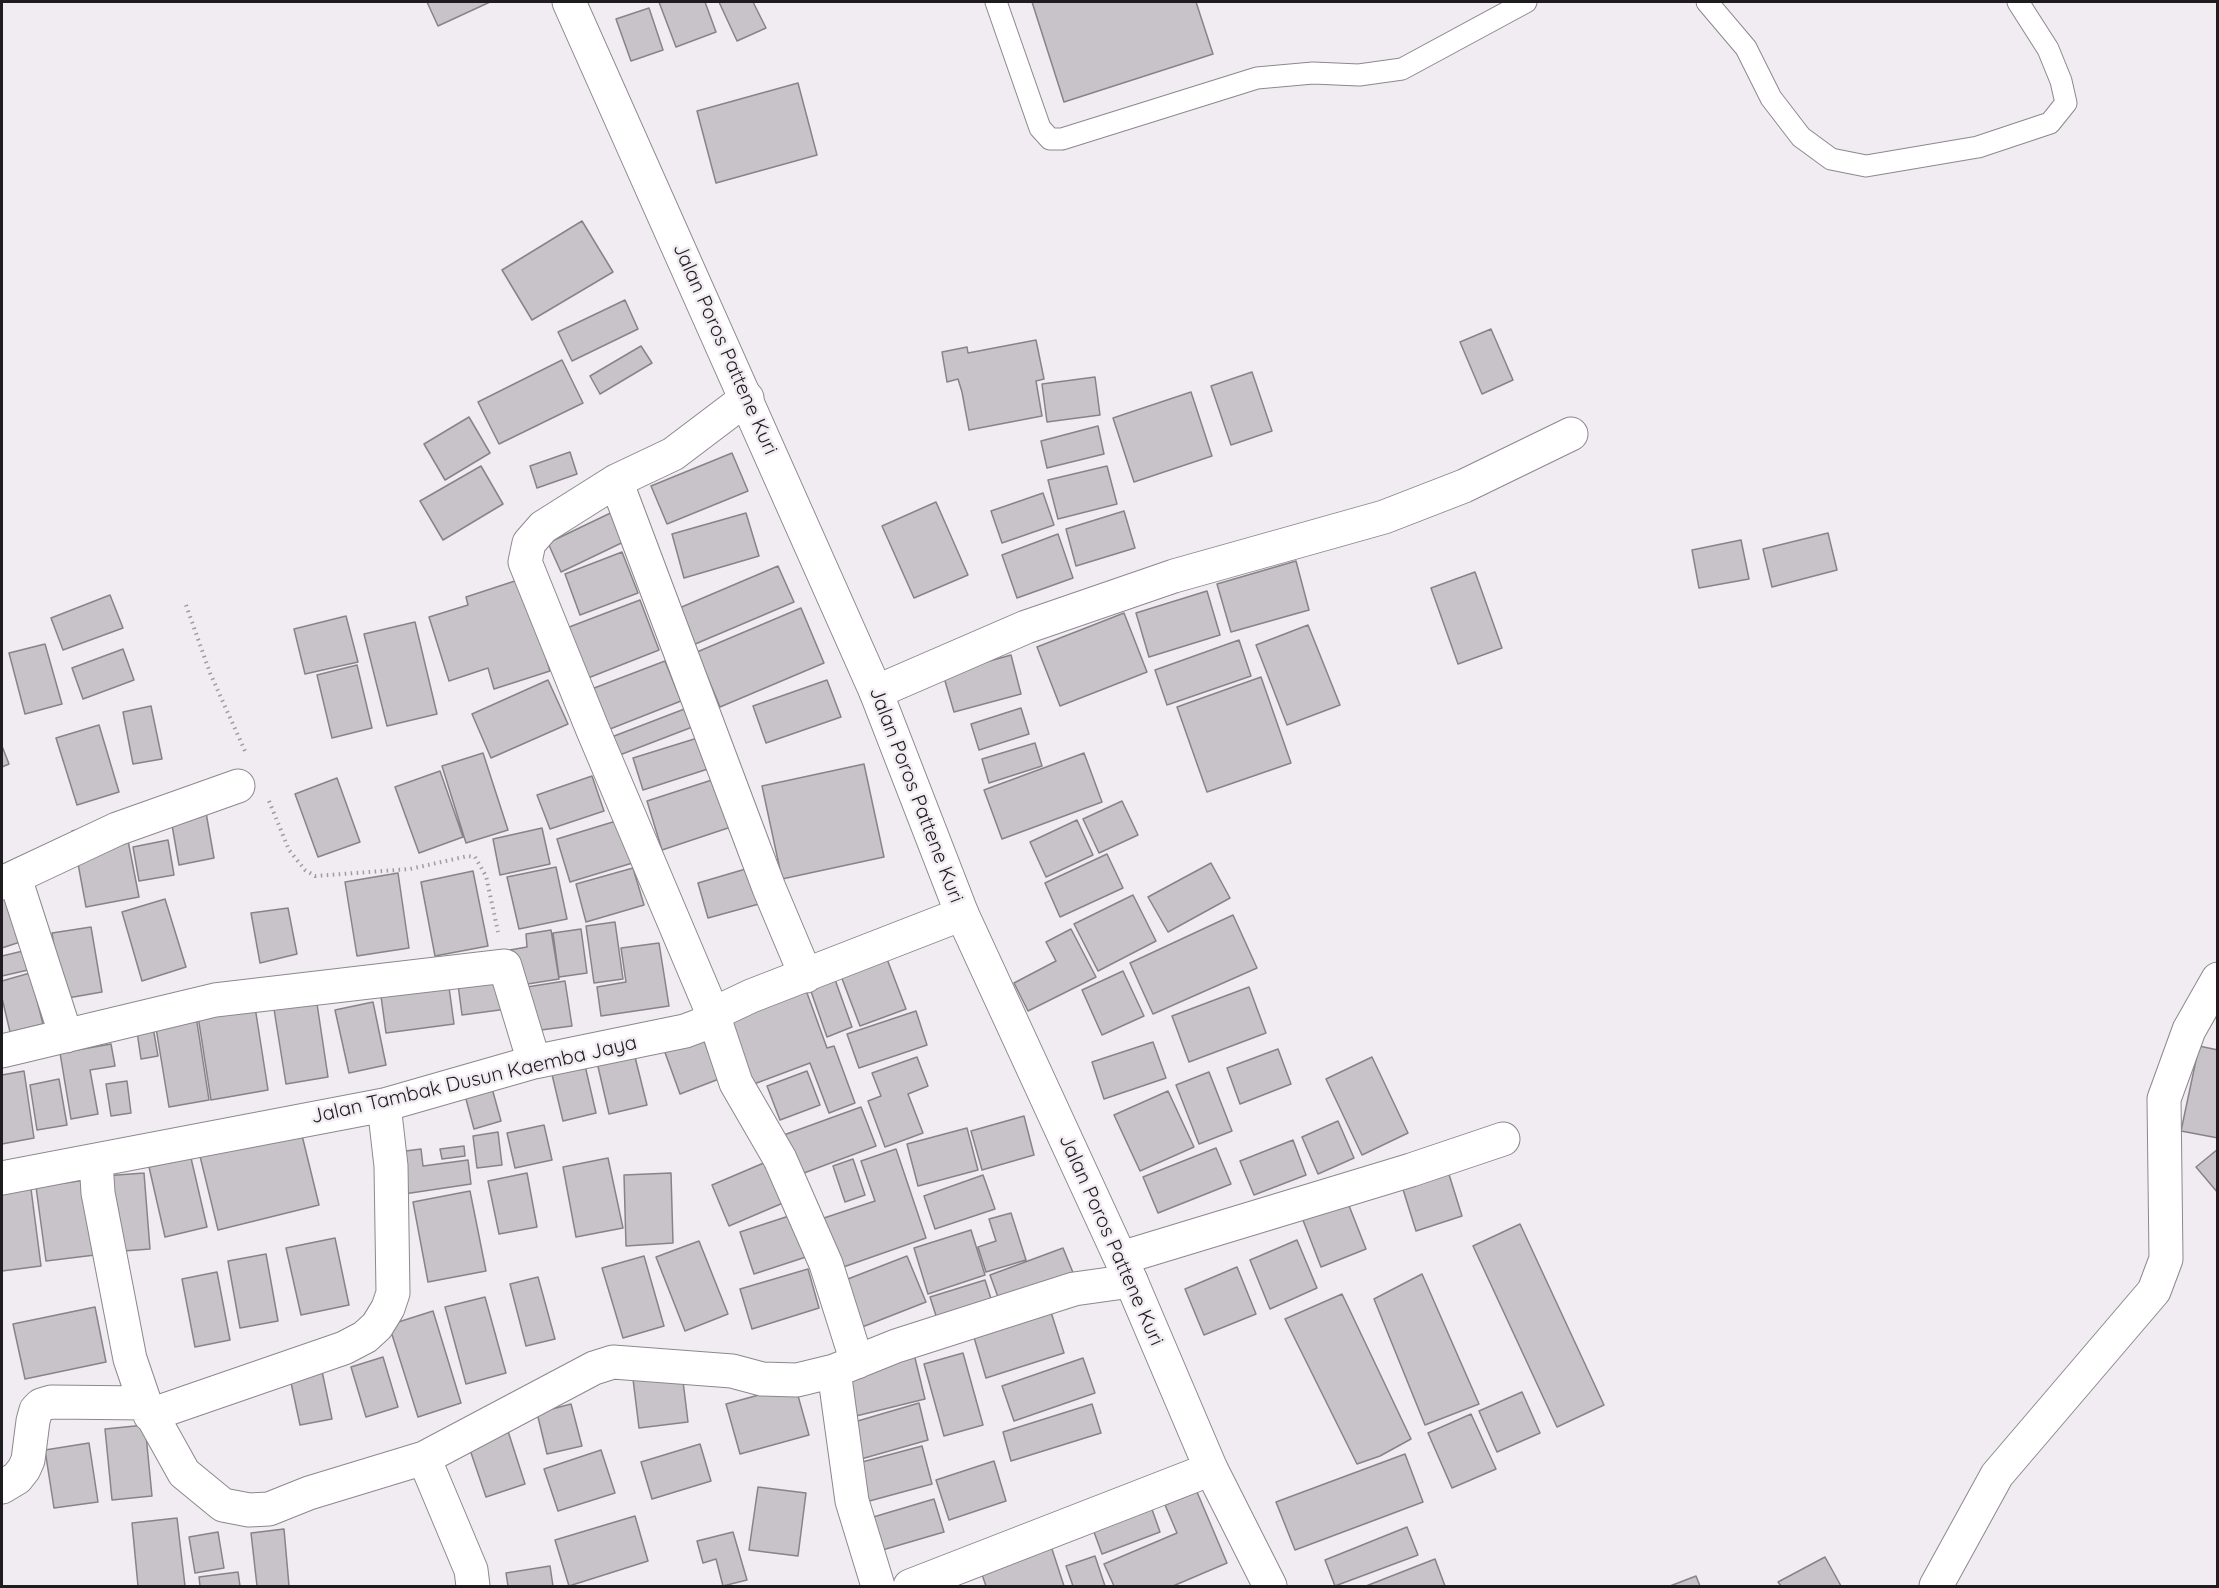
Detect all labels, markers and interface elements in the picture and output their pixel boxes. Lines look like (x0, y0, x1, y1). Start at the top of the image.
street label: Jalan Poros Pattene Kuri (667, 240, 783, 458)
street label: Jalan Poros Pattene Kuri (864, 684, 968, 906)
street label: Jalan Tambak Dusun Kaemba Jaya (309, 1031, 639, 1129)
street label: Jalan Poros Pattene Kuri (1053, 1131, 1169, 1349)

